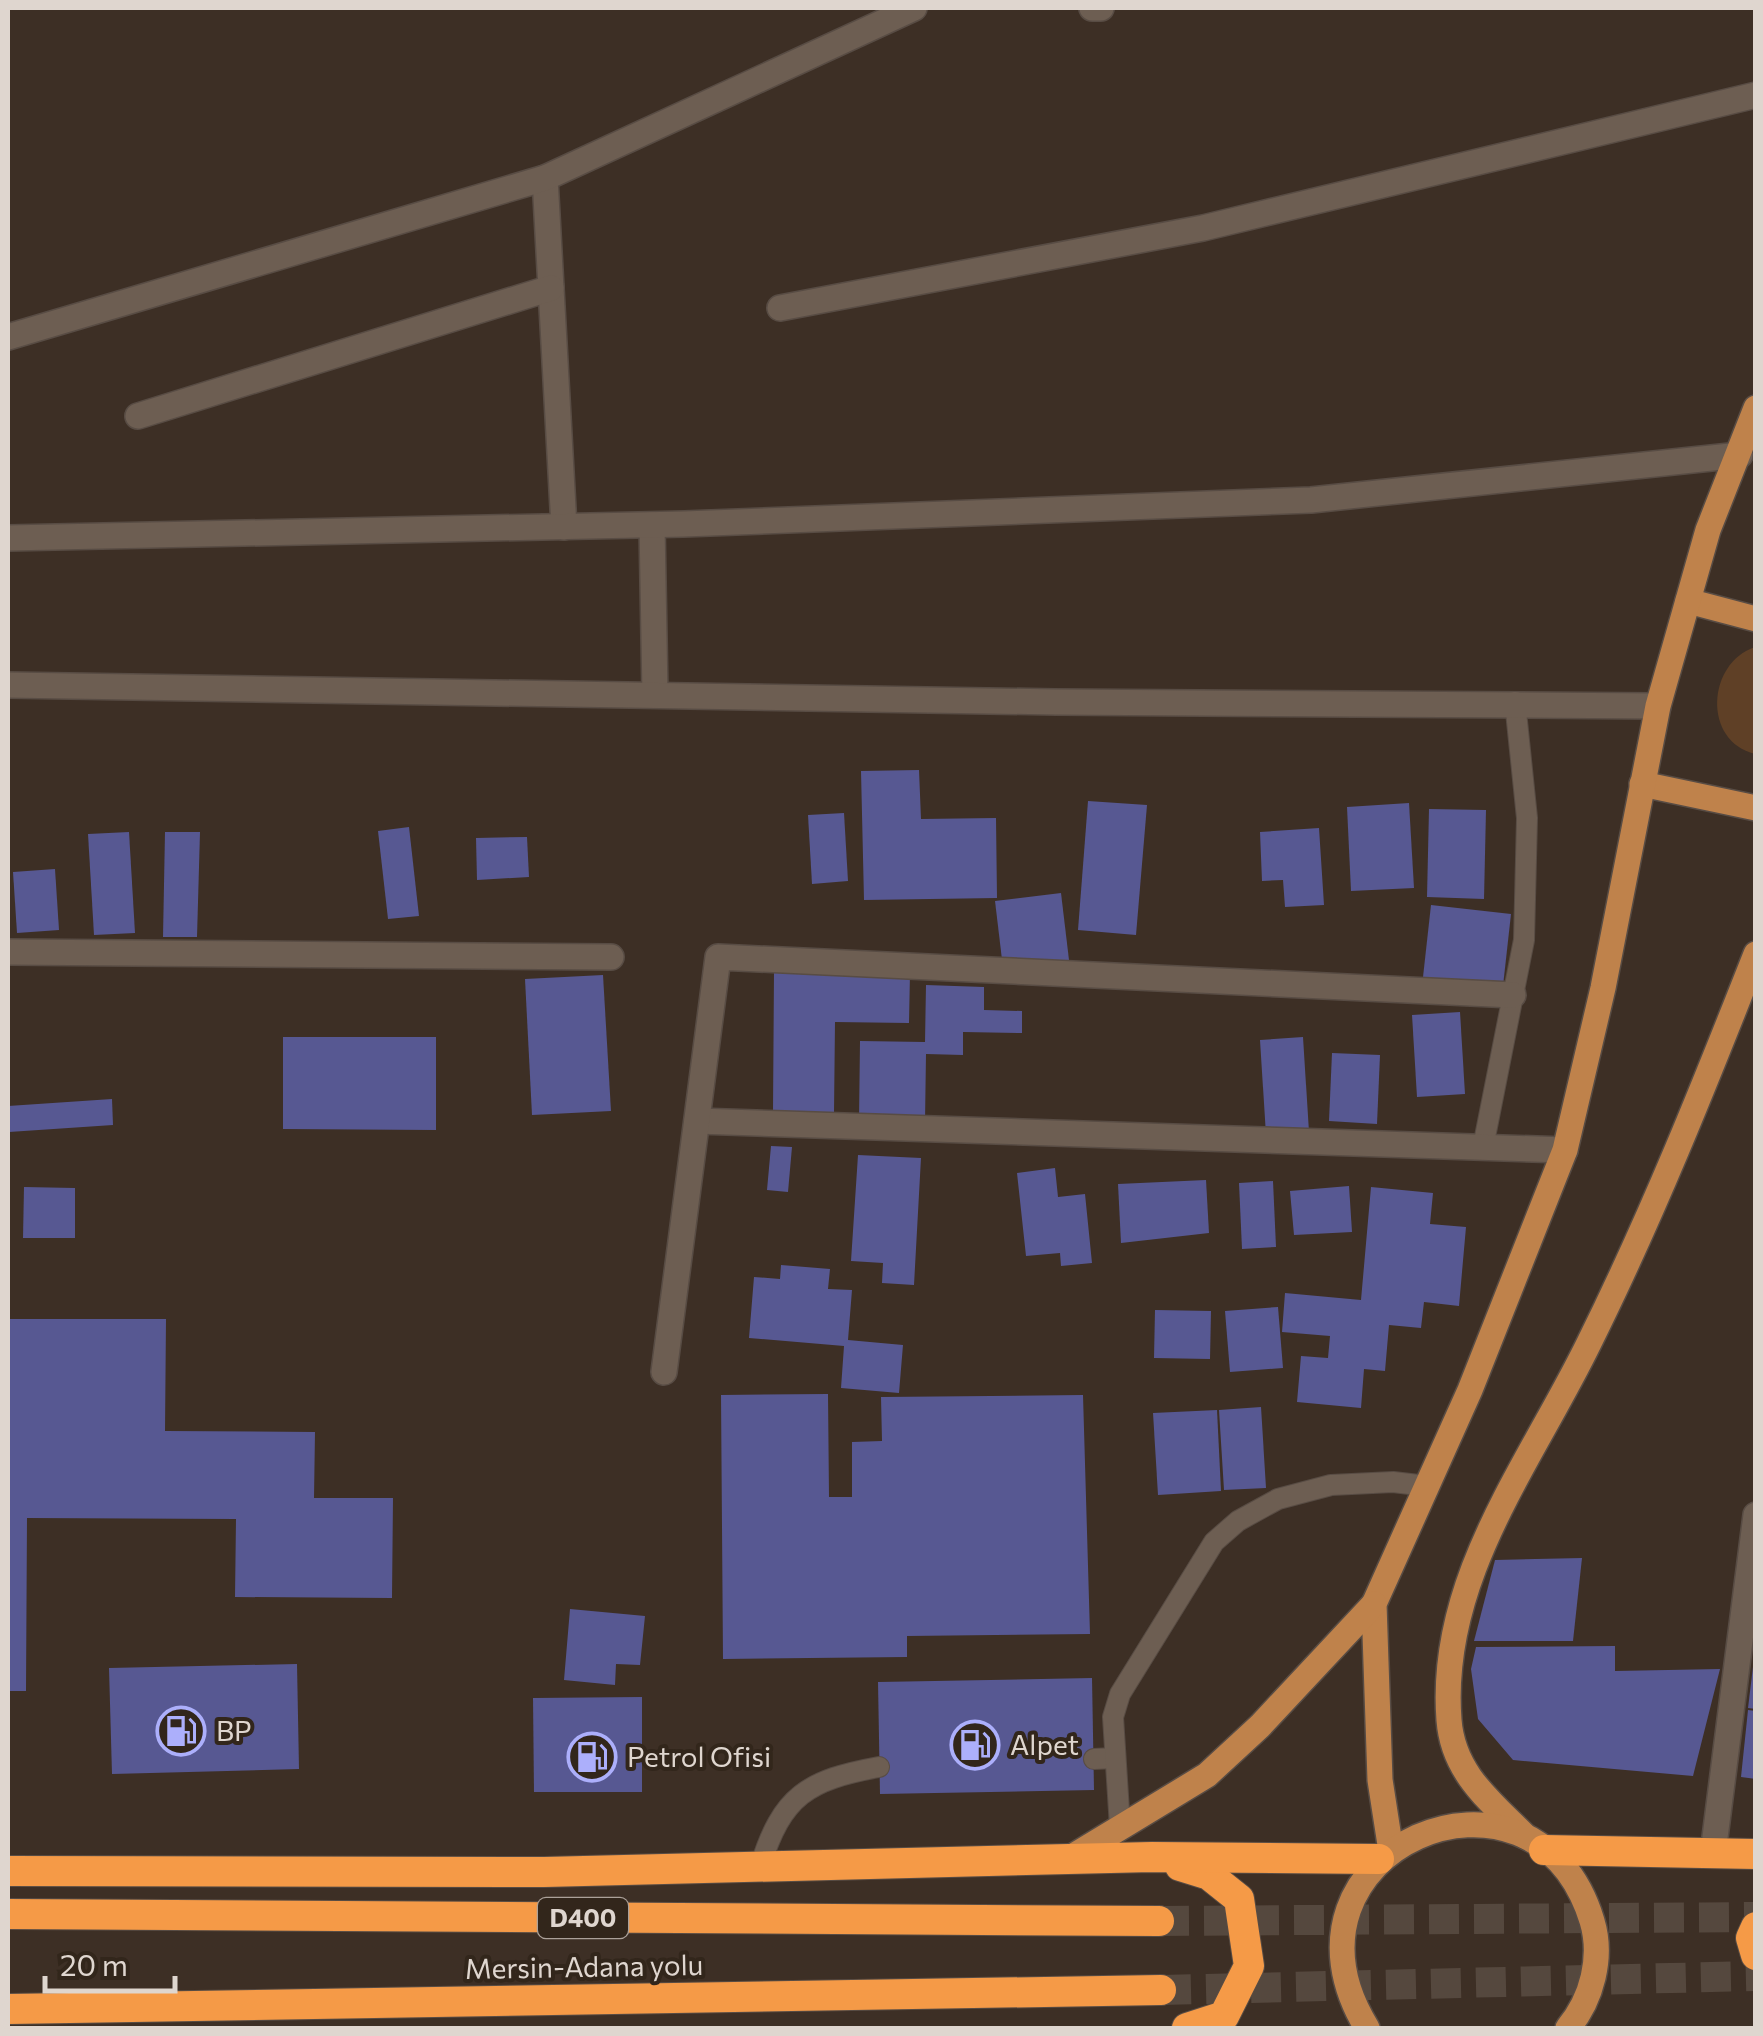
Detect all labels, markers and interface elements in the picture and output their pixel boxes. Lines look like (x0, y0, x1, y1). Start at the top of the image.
fuel station icon: BP (155, 1705, 207, 1757)
place label: BP (216, 1713, 252, 1747)
fuel station icon: Alpet (949, 1719, 1001, 1771)
place label: Alpet (1010, 1727, 1079, 1761)
fuel station icon: Petrol Ofisi (566, 1731, 618, 1783)
place label: Petrol Ofisi (627, 1739, 771, 1773)
road number: D400 (538, 1898, 628, 1938)
scale bar (45, 1931, 175, 1993)
text: 20 m (60, 1945, 128, 1982)
street label: Mersin-Adana yolu (464, 1947, 704, 1985)

